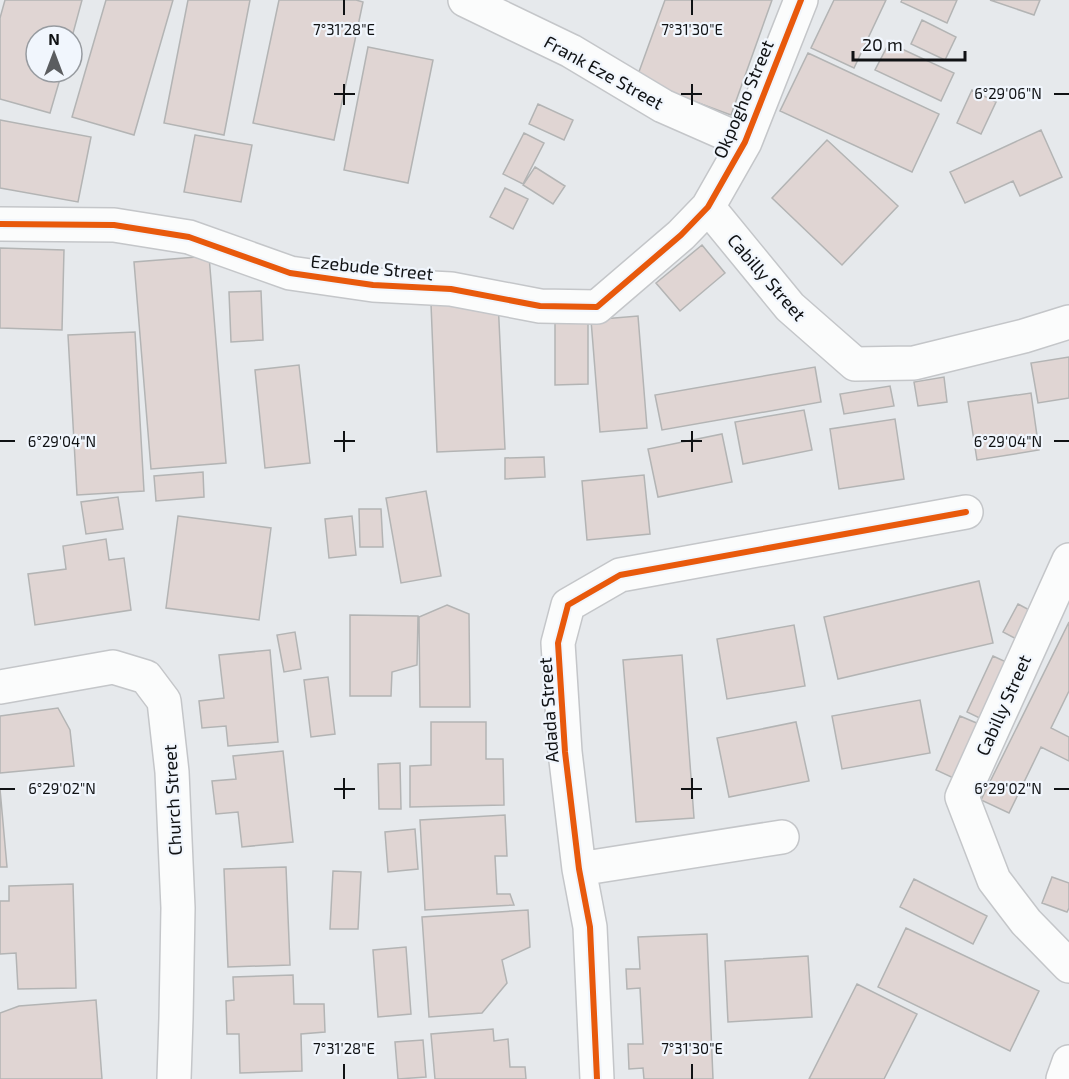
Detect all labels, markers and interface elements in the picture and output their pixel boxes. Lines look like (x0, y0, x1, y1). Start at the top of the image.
text: 7°31'28"E (313, 20, 375, 38)
text: 7°31'30"E (661, 20, 723, 38)
north arrow (24, 24, 84, 84)
scale bar (853, 24, 966, 62)
text: N (48, 29, 60, 48)
street label: Frank Eze Street (541, 30, 668, 114)
text: 20 m (862, 33, 903, 55)
street label: Okpogho Street (708, 36, 778, 162)
text: 6°29'06"N (974, 84, 1042, 102)
street label: Cabilly Street (723, 229, 811, 325)
street label: Ezebude Street (309, 250, 435, 284)
text: 6°29'04"N (28, 432, 96, 450)
text: 6°29'04"N (974, 432, 1042, 450)
street label: Cabilly Street (971, 651, 1035, 759)
street label: Adada Street (533, 656, 563, 763)
street label: Church Street (158, 744, 186, 856)
text: 6°29'02"N (28, 779, 96, 797)
text: 6°29'02"N (974, 779, 1042, 797)
text: 7°31'28"E (313, 1039, 375, 1057)
text: 7°31'30"E (661, 1039, 723, 1057)

